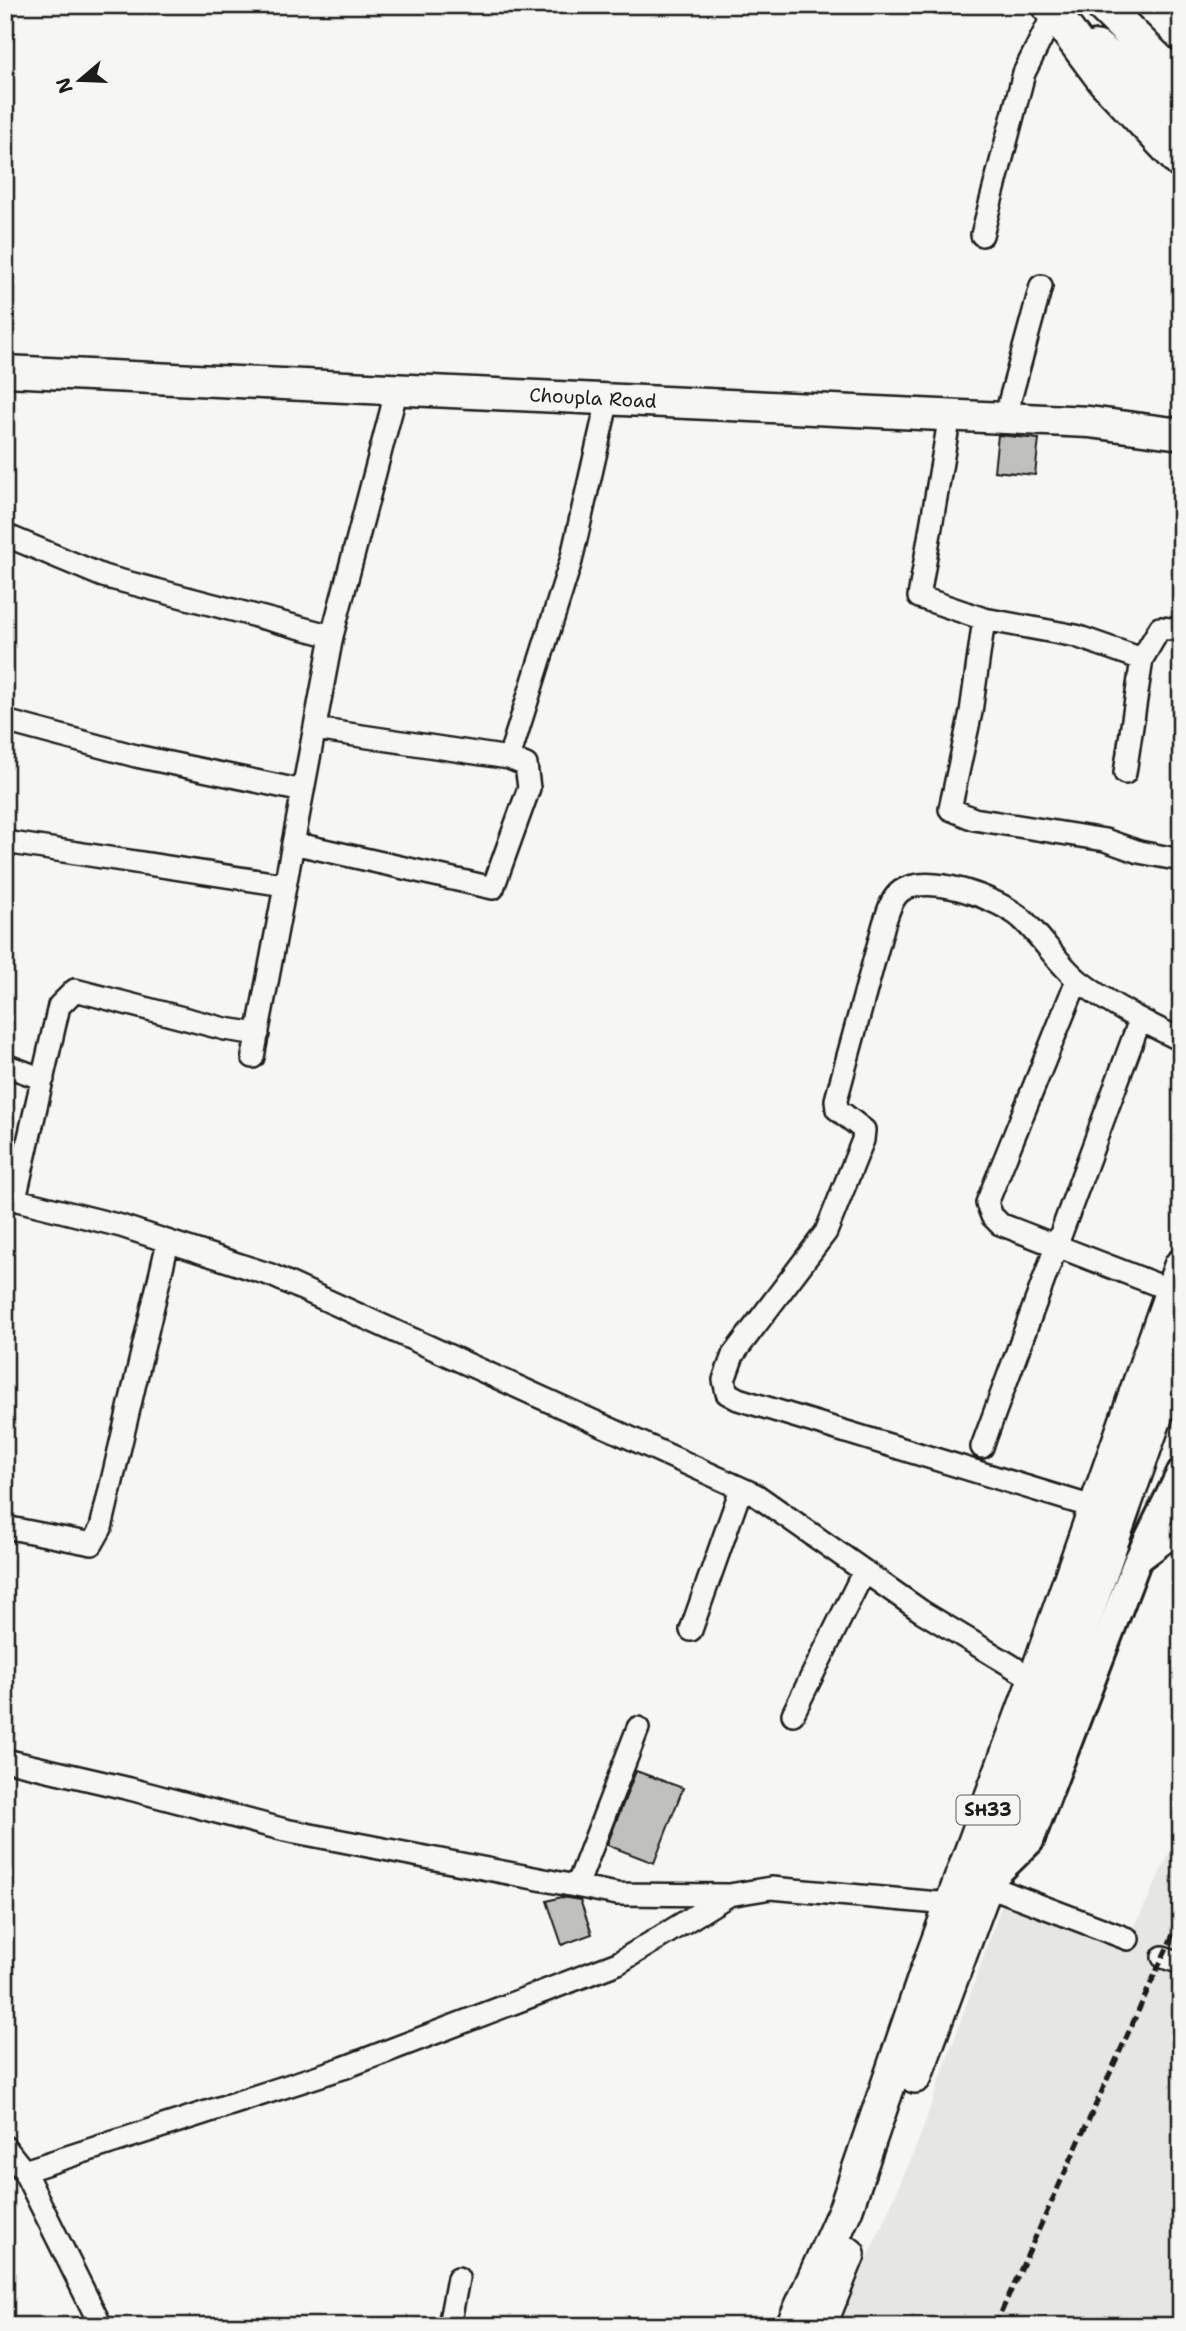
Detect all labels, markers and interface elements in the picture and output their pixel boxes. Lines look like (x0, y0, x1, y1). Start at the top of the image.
north arrow (46, 46, 116, 116)
text: N (50, 74, 79, 97)
street label: Choupla Road (529, 382, 657, 414)
road number: SH33 (956, 1796, 1020, 1824)

